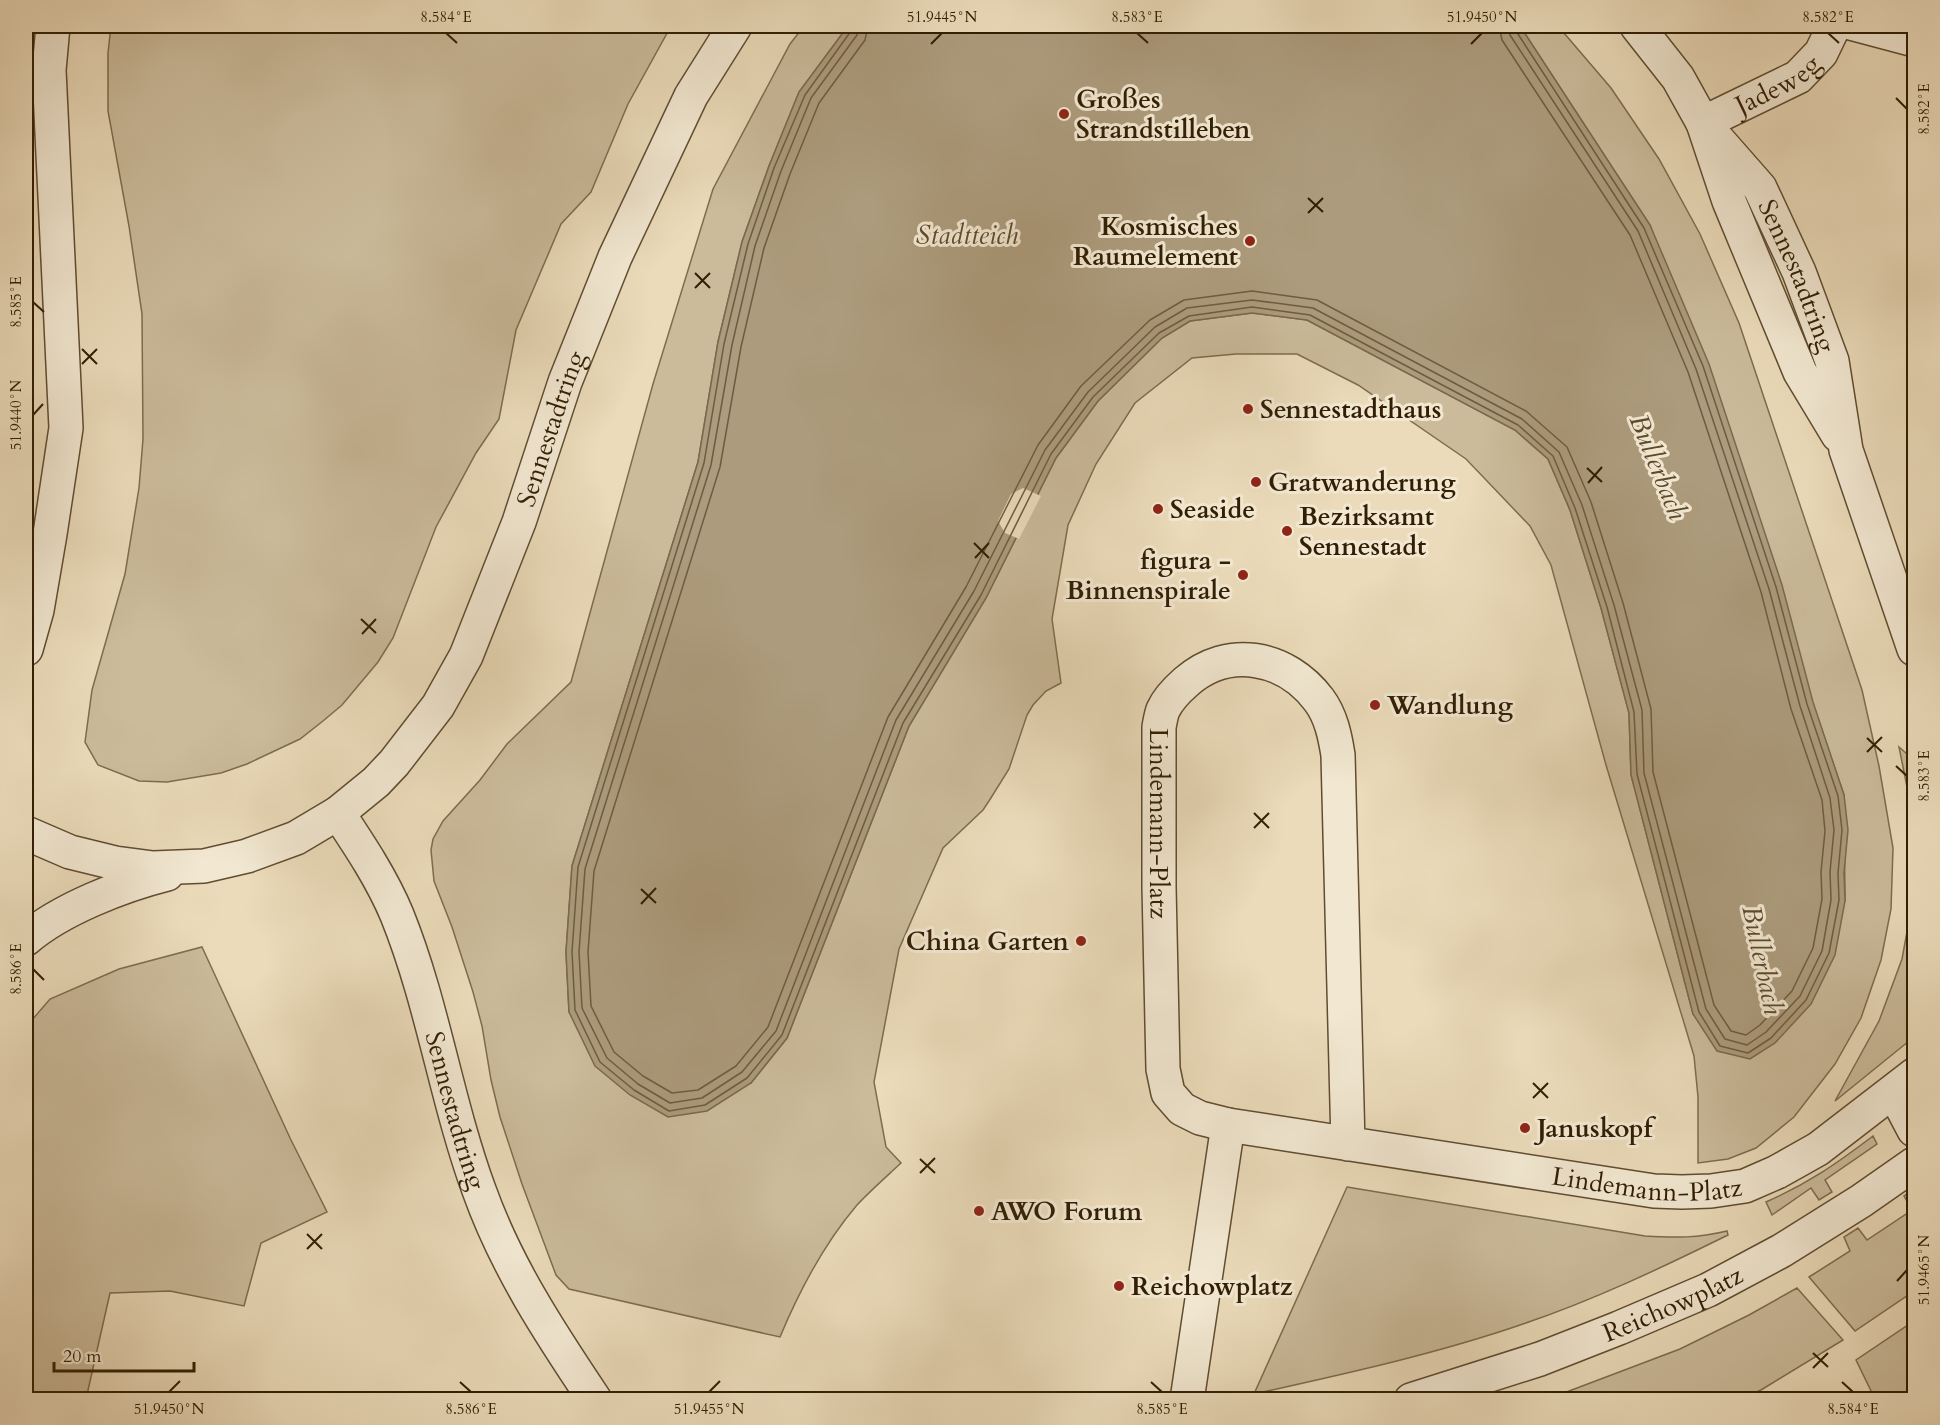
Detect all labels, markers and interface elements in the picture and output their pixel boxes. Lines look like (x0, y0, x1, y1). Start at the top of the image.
text: 8.584°E (420, 7, 472, 27)
text: 51.9445°N (907, 7, 977, 27)
text: 8.583°E (1111, 7, 1163, 27)
text: 51.9450°N (1447, 7, 1517, 27)
text: 8.582°E (1802, 7, 1854, 27)
street label: Jadeweg (1726, 47, 1828, 124)
place label: Großes Strandstilleben (1076, 82, 1251, 147)
text: 8.582°E (1914, 83, 1934, 135)
marker: Großes Strandstilleben (1057, 107, 1071, 121)
street label: Sennestadtring (1750, 194, 1845, 357)
place label: Kosmisches Raumelement (1073, 209, 1238, 274)
water label: Stadtteich (916, 217, 1018, 254)
marker: Kosmisches Raumelement (1243, 234, 1257, 248)
text: 8.585°E (6, 276, 26, 328)
street label: Sennestadtring (508, 345, 593, 511)
text: 51.9440°N (6, 380, 26, 450)
place label: Sennestadthaus (1260, 392, 1441, 427)
marker: Sennestadthaus (1241, 402, 1255, 416)
water label: Bullerbach (1620, 409, 1696, 525)
place label: Gratwanderung (1268, 465, 1456, 500)
marker: Gratwanderung (1249, 475, 1263, 489)
place label: Seaside (1170, 492, 1255, 527)
place label: Bezirksamt Sennestadt (1299, 499, 1434, 564)
marker: Seaside (1151, 502, 1165, 516)
marker: Bezirksamt Sennestadt (1280, 524, 1294, 538)
place label: figura - Binnenspirale (1066, 543, 1231, 608)
marker: figura - Binnenspirale (1236, 568, 1250, 582)
place label: Wandlung (1386, 688, 1514, 723)
marker: Wandlung (1368, 698, 1382, 712)
street label: Lindemann-Platz (1142, 728, 1177, 920)
text: 8.583°E (1914, 750, 1934, 802)
water label: Bullerbach (1732, 902, 1792, 1018)
place label: China Garten (906, 924, 1069, 959)
marker: China Garten (1074, 934, 1088, 948)
text: 8.586°E (6, 943, 26, 995)
street label: Sennestadtring (417, 1028, 495, 1194)
place label: Januskopf (1533, 1111, 1657, 1146)
marker: Januskopf (1518, 1121, 1532, 1135)
street label: Lindemann-Platz (1550, 1158, 1745, 1210)
place label: AWO Forum (991, 1194, 1142, 1229)
marker: AWO Forum (972, 1204, 986, 1218)
text: 51.9465°N (1914, 1235, 1934, 1305)
street label: Reichowplatz (1598, 1257, 1749, 1350)
place label: Reichowplatz (1131, 1269, 1293, 1304)
marker: Reichowplatz (1112, 1279, 1126, 1293)
scale bar (54, 1335, 194, 1373)
text: 20 m (63, 1344, 102, 1369)
text: 51.9450°N (134, 1399, 204, 1419)
text: 8.586°E (445, 1399, 497, 1419)
text: 51.9455°N (674, 1399, 744, 1419)
text: 8.585°E (1136, 1399, 1188, 1419)
text: 8.584°E (1827, 1399, 1879, 1419)

